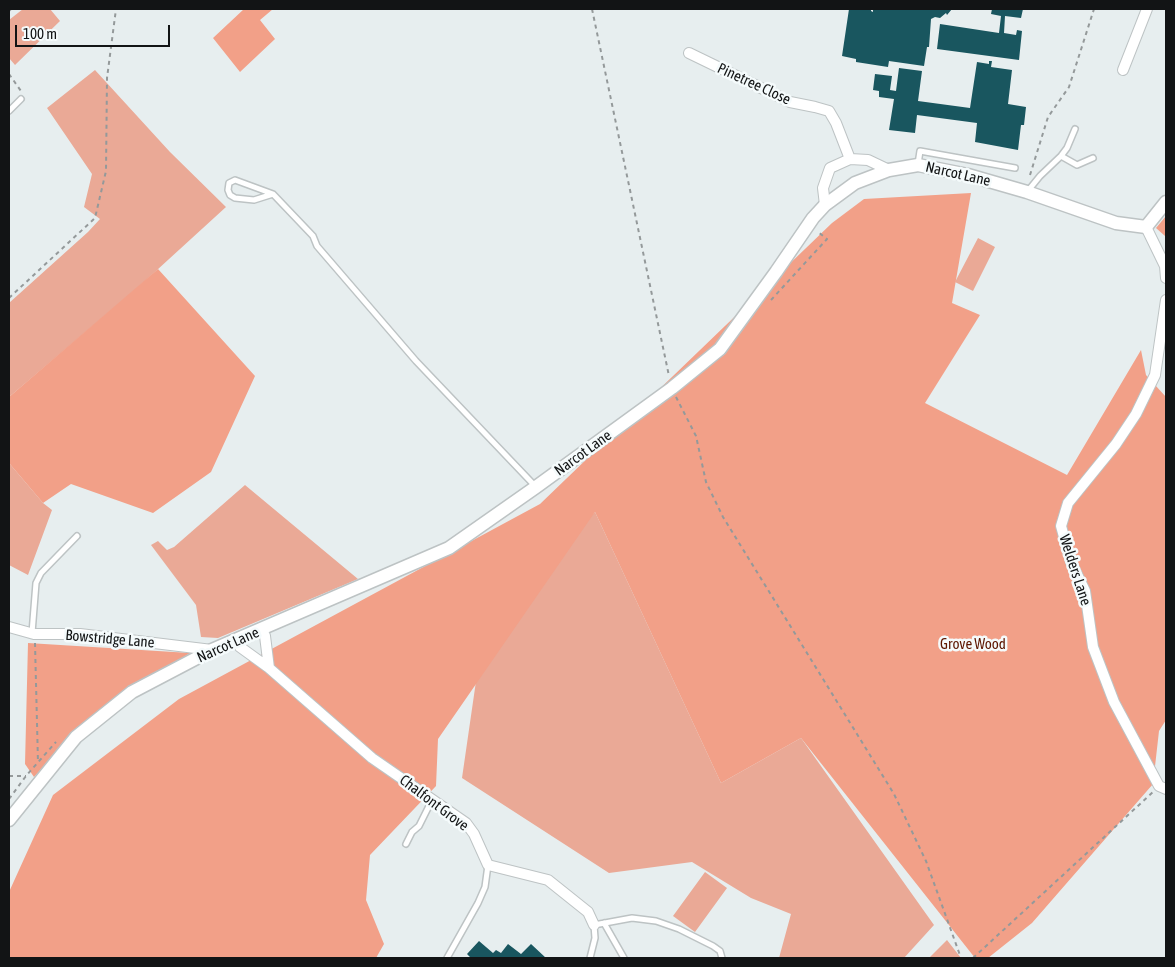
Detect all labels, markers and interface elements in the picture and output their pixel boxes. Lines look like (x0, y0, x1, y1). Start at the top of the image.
scale bar (18, 15, 172, 47)
text: 100 m (23, 25, 57, 42)
street label: Pinetree Close (715, 59, 793, 109)
street label: Narcot Lane (924, 158, 992, 190)
street label: Narcot Lane (551, 426, 615, 480)
street label: Welders Lane (1055, 532, 1095, 608)
street label: Narcot Lane (194, 623, 262, 667)
street label: Bowstridge Lane (65, 626, 155, 652)
park label: Grove Wood (940, 635, 1006, 653)
street label: Chalfont Grove (396, 771, 472, 835)

